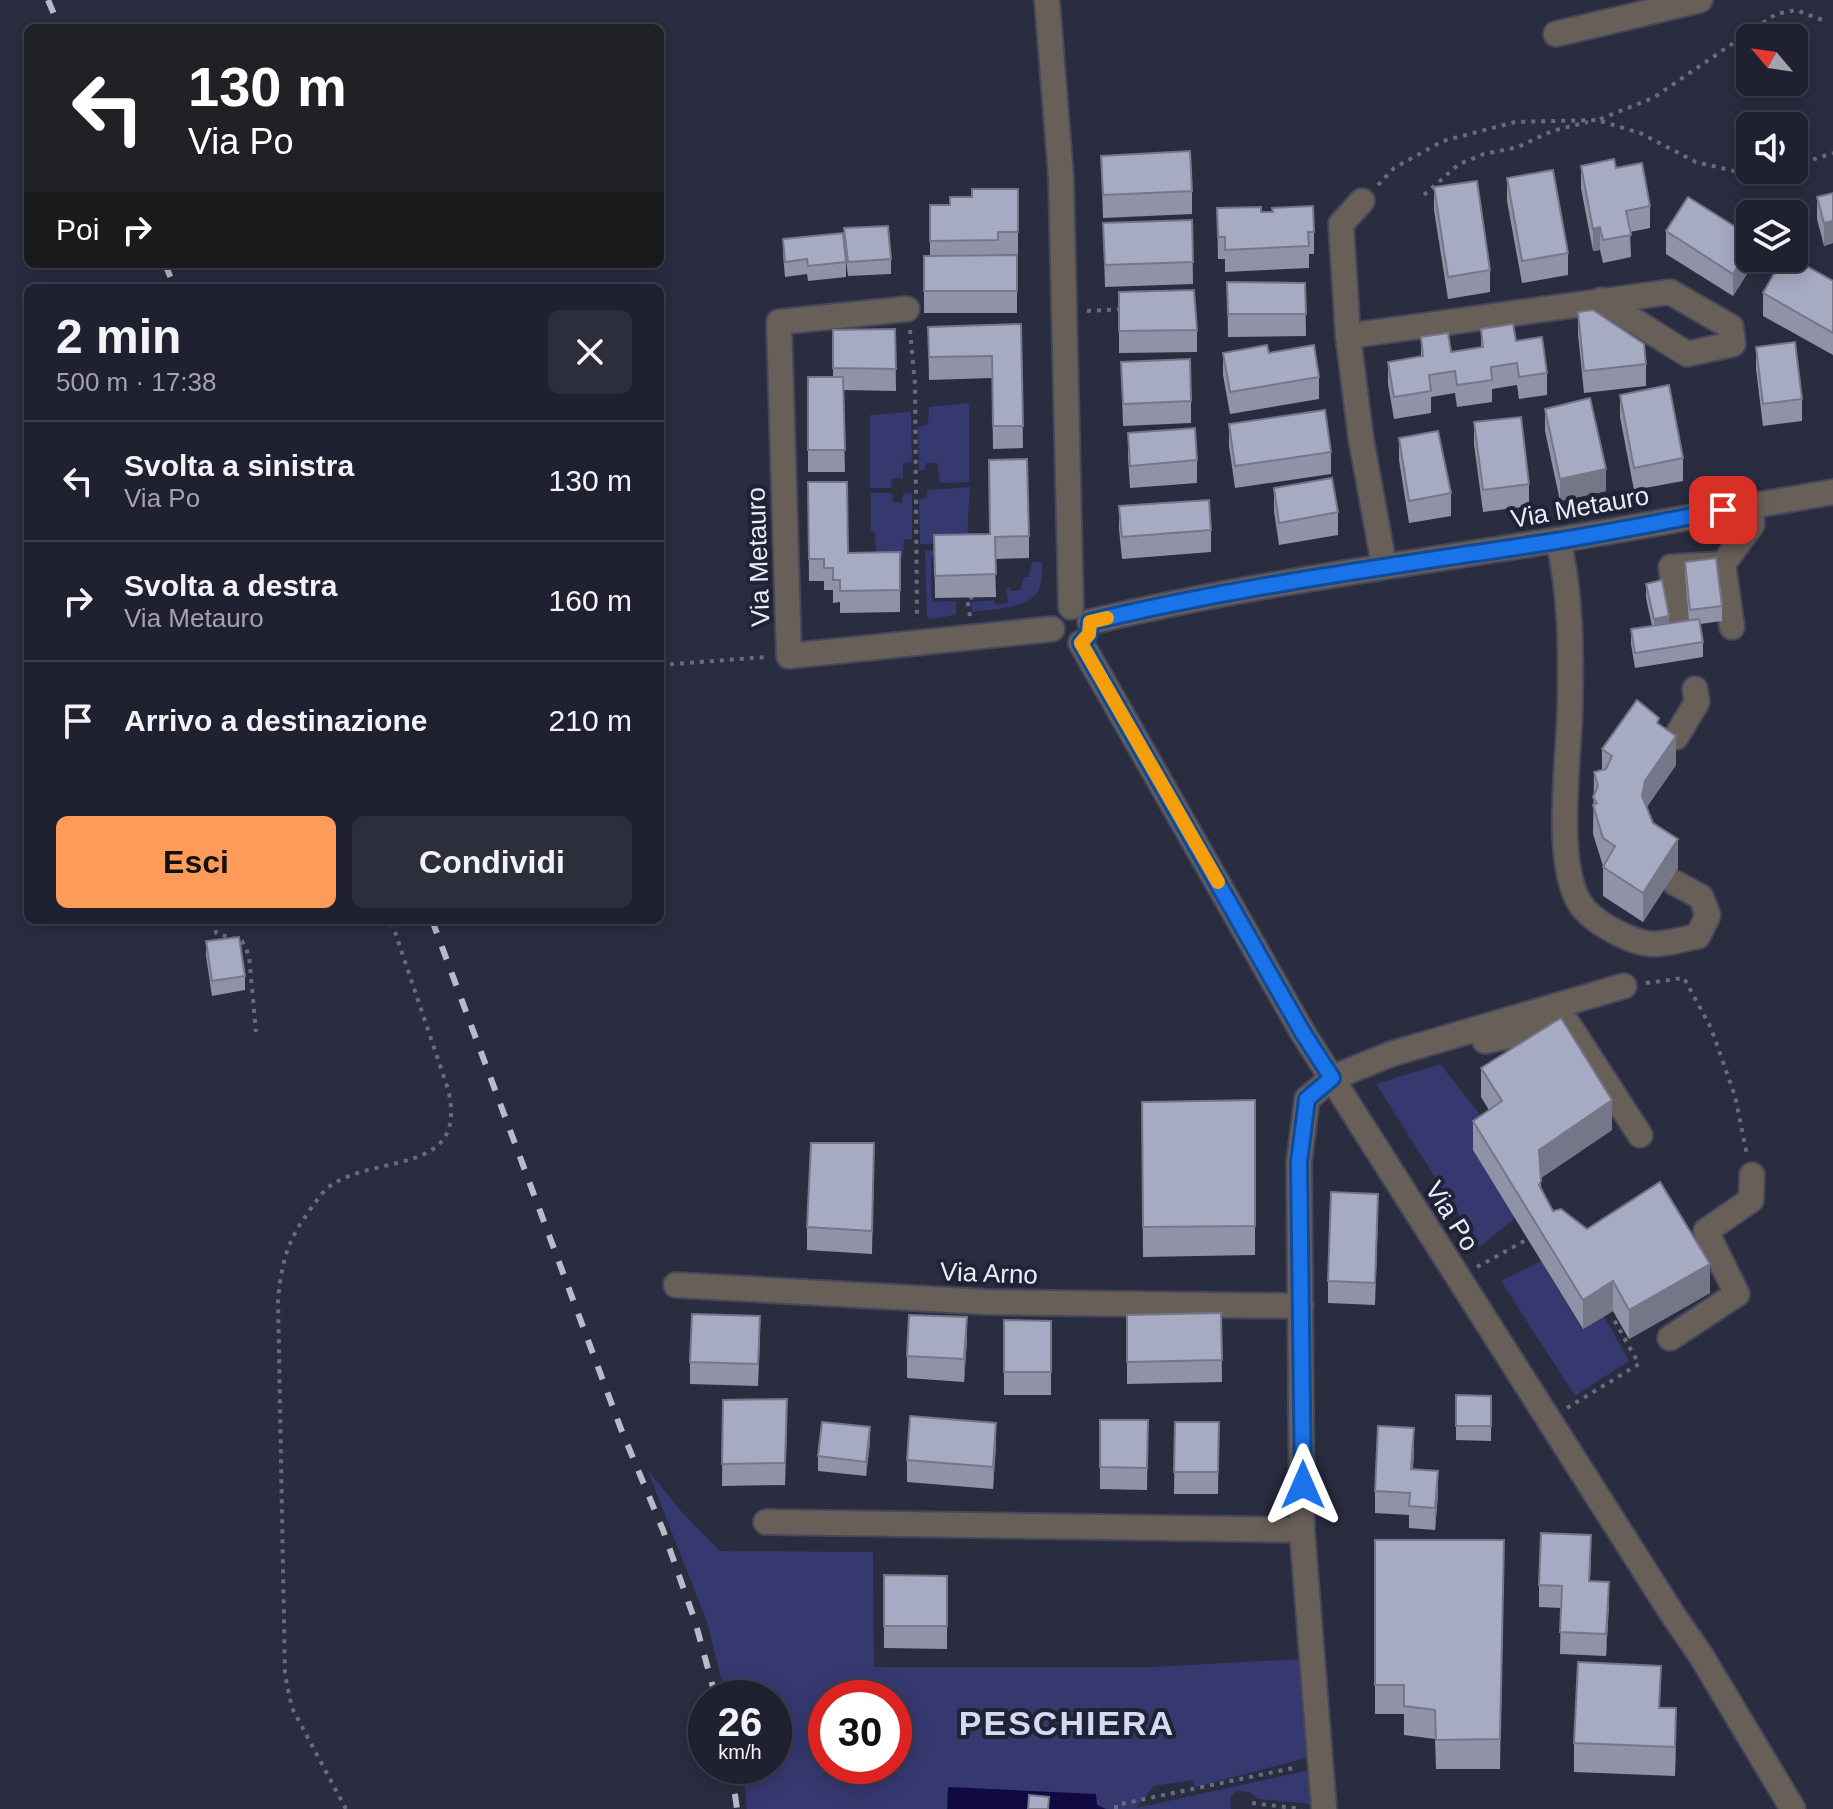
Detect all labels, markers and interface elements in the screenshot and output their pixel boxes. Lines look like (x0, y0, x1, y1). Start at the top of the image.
north arrow (1736, 24, 1808, 96)
map controls (1736, 24, 1808, 272)
text: 130 m (188, 55, 347, 118)
icon: left (56, 56, 160, 160)
button: sound (1736, 112, 1808, 184)
text: Via Po (188, 121, 293, 162)
button: layers (1736, 200, 1808, 272)
icon: right (115, 208, 159, 252)
text: Poi (56, 213, 99, 246)
text: 2 min (56, 310, 181, 363)
button: close (548, 310, 632, 394)
text: 500 m · 17:38 (56, 367, 216, 397)
text: Svolta a sinistra (124, 449, 354, 482)
icon: left (56, 459, 100, 503)
text: 130 m (549, 464, 632, 497)
pin (1689, 476, 1757, 544)
street label: Via Metauro (1509, 480, 1651, 534)
text: Via Po (124, 483, 200, 513)
street label: Via Metauro (741, 487, 775, 627)
icon: arrive (1701, 488, 1745, 532)
text: Svolta a destra (124, 569, 337, 602)
icon: right (56, 579, 100, 623)
text: 160 m (549, 584, 632, 617)
text: Via Metauro (124, 603, 264, 633)
icon: arrive (56, 699, 100, 743)
text: Arrivo a destinazione (124, 704, 427, 737)
text: 210 m (549, 704, 632, 737)
button: Esci (56, 816, 336, 908)
button: Condividi (352, 816, 632, 908)
street label: Via Po (1419, 1176, 1485, 1256)
street label: Via Arno (940, 1256, 1038, 1290)
position arrow (1261, 1443, 1345, 1527)
speed limit sign: 30 (808, 1680, 912, 1784)
text: 26 (718, 1700, 762, 1744)
district label: PESCHIERA (959, 1704, 1175, 1742)
text: km/h (718, 1741, 762, 1763)

